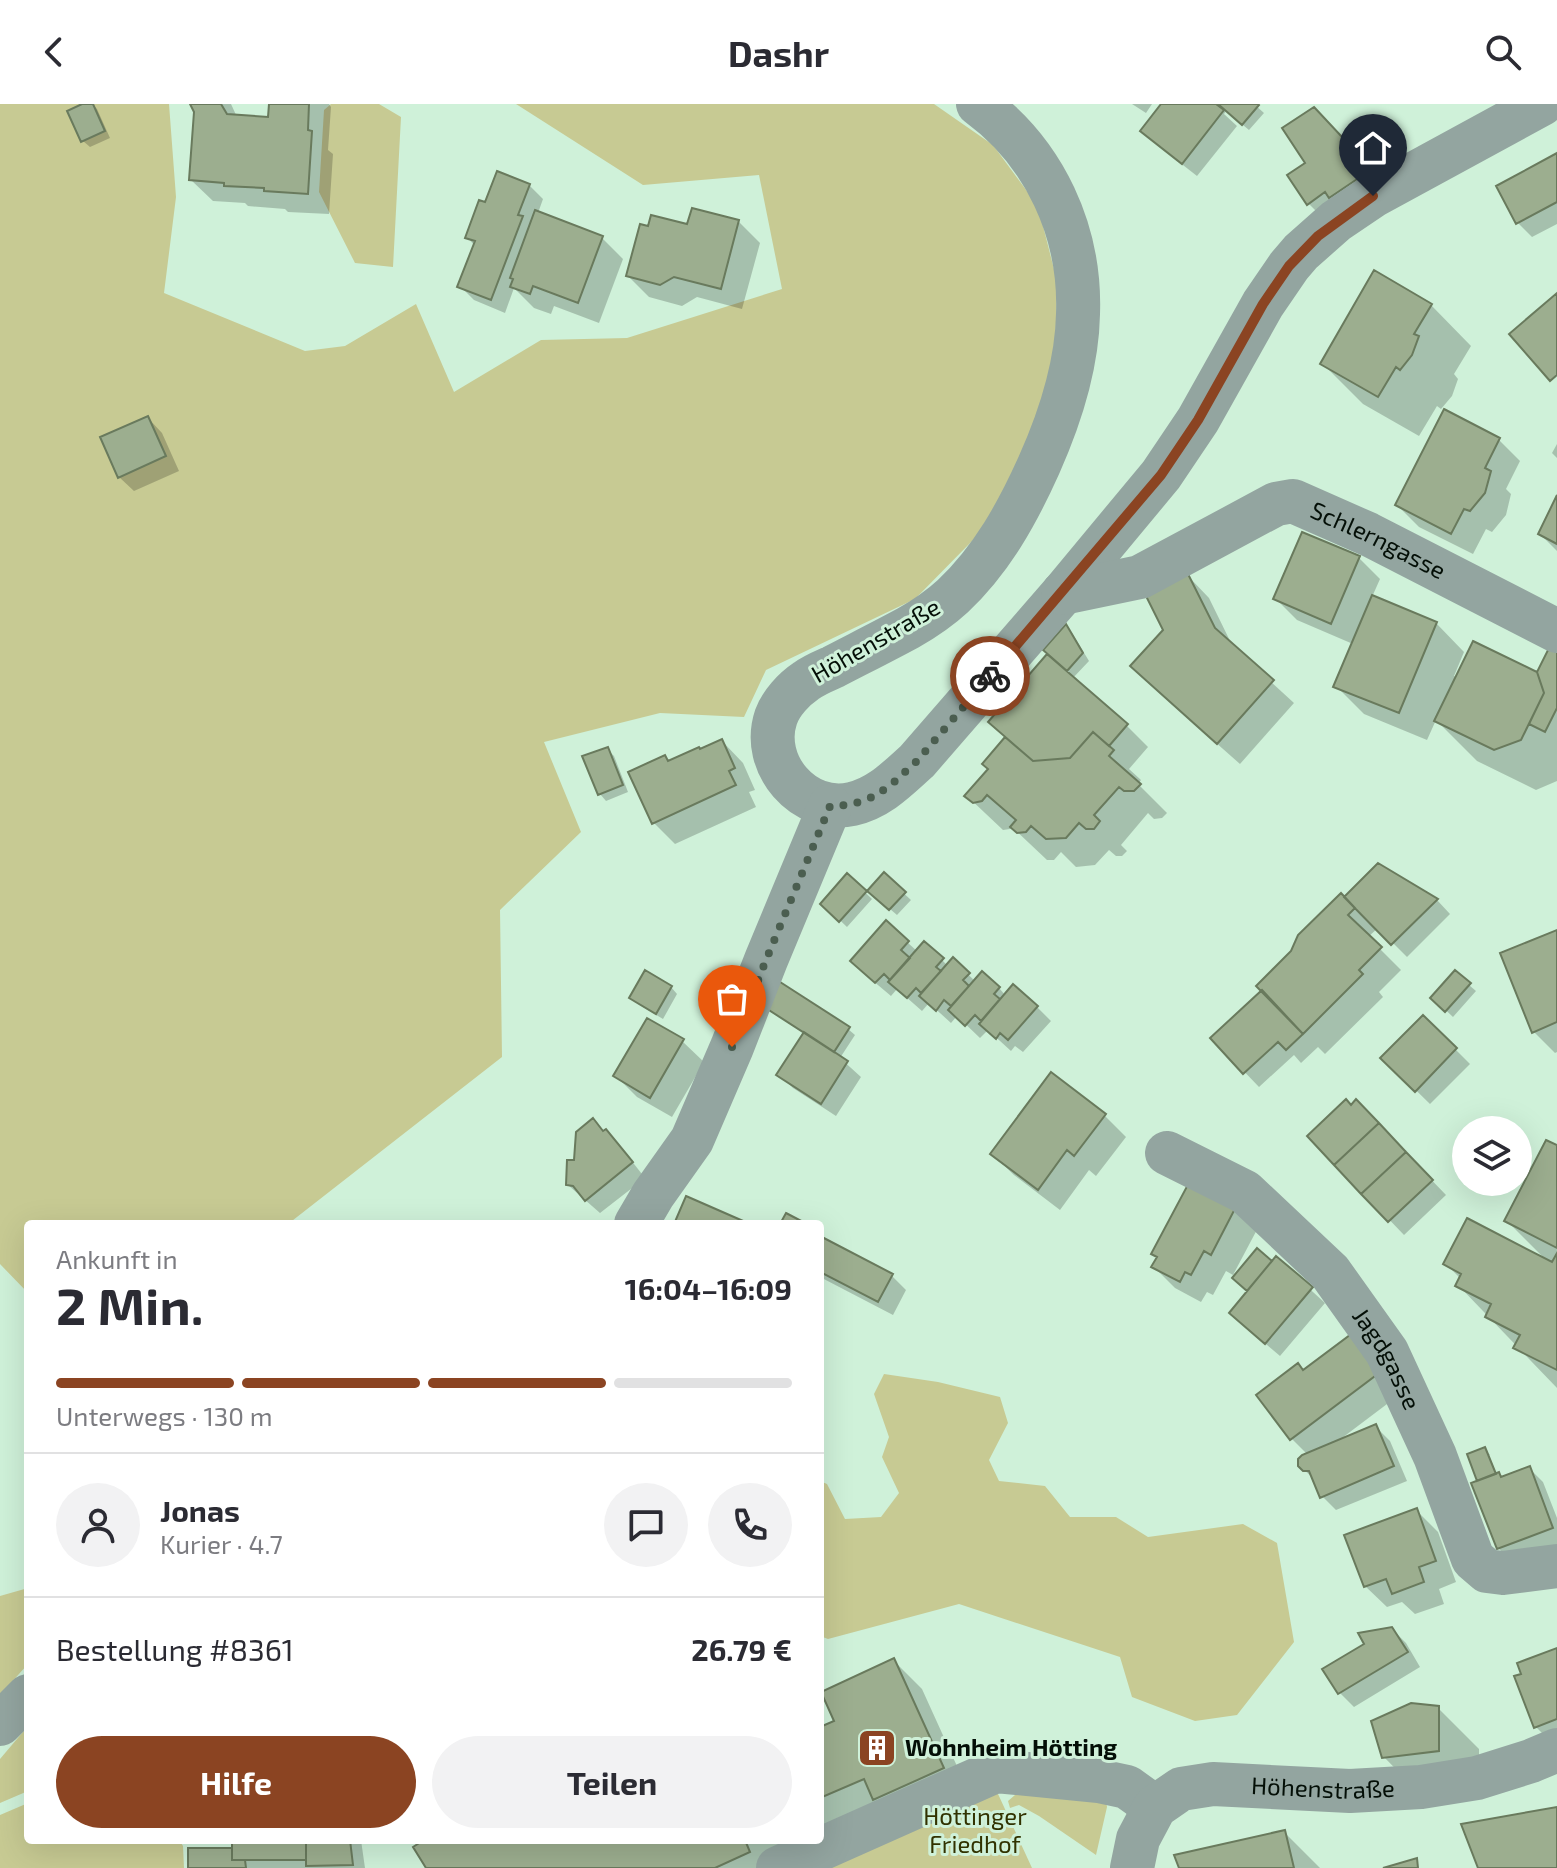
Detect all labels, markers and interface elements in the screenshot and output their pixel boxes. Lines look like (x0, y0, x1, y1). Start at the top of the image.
icon: back (32, 30, 76, 74)
icon: search (1481, 30, 1525, 74)
text: Dashr (728, 31, 829, 74)
pin (1339, 114, 1407, 196)
icon: home (1351, 126, 1395, 170)
street label: Schlerngasse (1306, 495, 1451, 584)
street label: Höhenstraße (806, 591, 945, 688)
courier (950, 636, 1030, 716)
icon: bike (968, 654, 1012, 698)
pin (698, 965, 766, 1047)
icon: bag (710, 977, 754, 1021)
map controls (1452, 1116, 1532, 1196)
button: layers (1452, 1116, 1532, 1196)
text: Ankunft in (56, 1243, 178, 1274)
text: 16:04–16:09 (625, 1270, 792, 1306)
text: 2 Min. (56, 1273, 203, 1335)
street label: Jagdgasse (1347, 1302, 1427, 1414)
text: Unterwegs · 130 m (56, 1400, 273, 1431)
button: person (56, 1483, 140, 1567)
button: chat (604, 1483, 688, 1567)
button: phone (708, 1483, 792, 1567)
text: Jonas (160, 1492, 240, 1528)
text: Kurier · 4.7 (160, 1528, 283, 1559)
text: Bestellung #8361 (56, 1631, 294, 1667)
text: 26.79 € (691, 1631, 792, 1667)
building icon: Wohnheim Hötting (856, 1727, 898, 1769)
place label: Wohnheim Hötting (905, 1732, 1117, 1761)
button: Hilfe (56, 1736, 416, 1828)
button: Teilen (432, 1736, 792, 1828)
street label: Höhenstraße (1251, 1770, 1395, 1804)
park label: Höttinger Friedhof (923, 1801, 1027, 1858)

